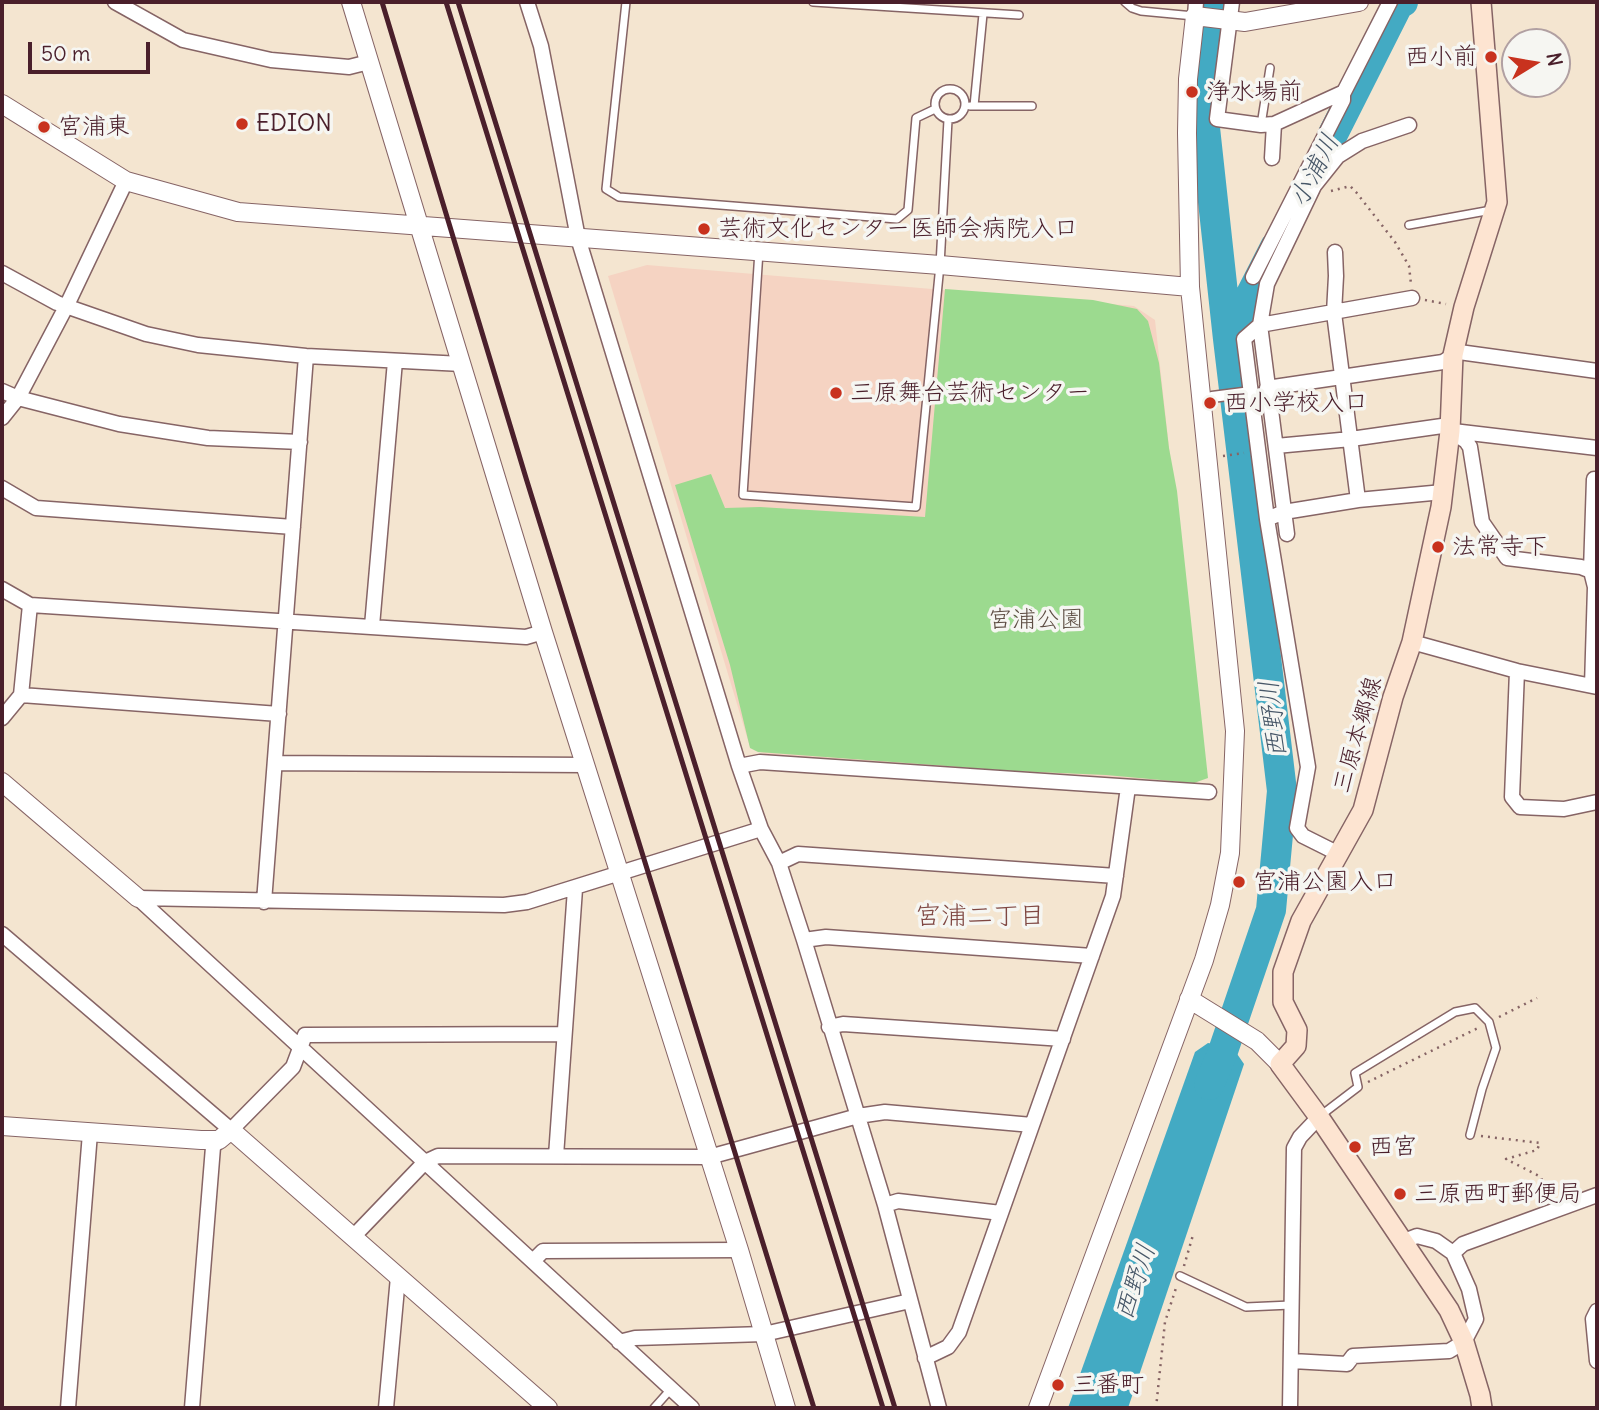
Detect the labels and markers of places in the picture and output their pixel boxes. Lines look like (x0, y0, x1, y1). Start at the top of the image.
place label: 西小前 (1405, 43, 1477, 71)
marker: 西小前 (1483, 49, 1499, 65)
place label: 浄水場前 (1206, 78, 1302, 106)
marker: 浄水場前 (1184, 84, 1200, 100)
place label: EDION (256, 110, 332, 138)
place label: 宮浦東 (58, 113, 130, 141)
marker: EDION (234, 116, 250, 132)
marker: 宮浦東 (36, 119, 52, 135)
place label: 芸術文化センター医師会病院入口 (718, 215, 1078, 243)
marker: 芸術文化センター医師会病院入口 (696, 221, 712, 237)
place label: 三原舞台芸術センター (850, 379, 1090, 407)
marker: 三原舞台芸術センター (828, 385, 844, 401)
place label: 西小学校入口 (1224, 389, 1368, 417)
marker: 西小学校入口 (1202, 395, 1218, 411)
place label: 法常寺下 (1452, 533, 1548, 561)
marker: 法常寺下 (1430, 539, 1446, 555)
place label: 宮浦公園入口 (1253, 868, 1397, 896)
marker: 宮浦公園入口 (1231, 874, 1247, 890)
place label: 西宮 (1369, 1133, 1417, 1161)
marker: 西宮 (1347, 1139, 1363, 1155)
place label: 三原西町郵便局 (1414, 1180, 1582, 1208)
marker: 三原西町郵便局 (1392, 1186, 1408, 1202)
place label: 三番町 (1072, 1371, 1144, 1399)
marker: 三番町 (1050, 1377, 1066, 1393)

